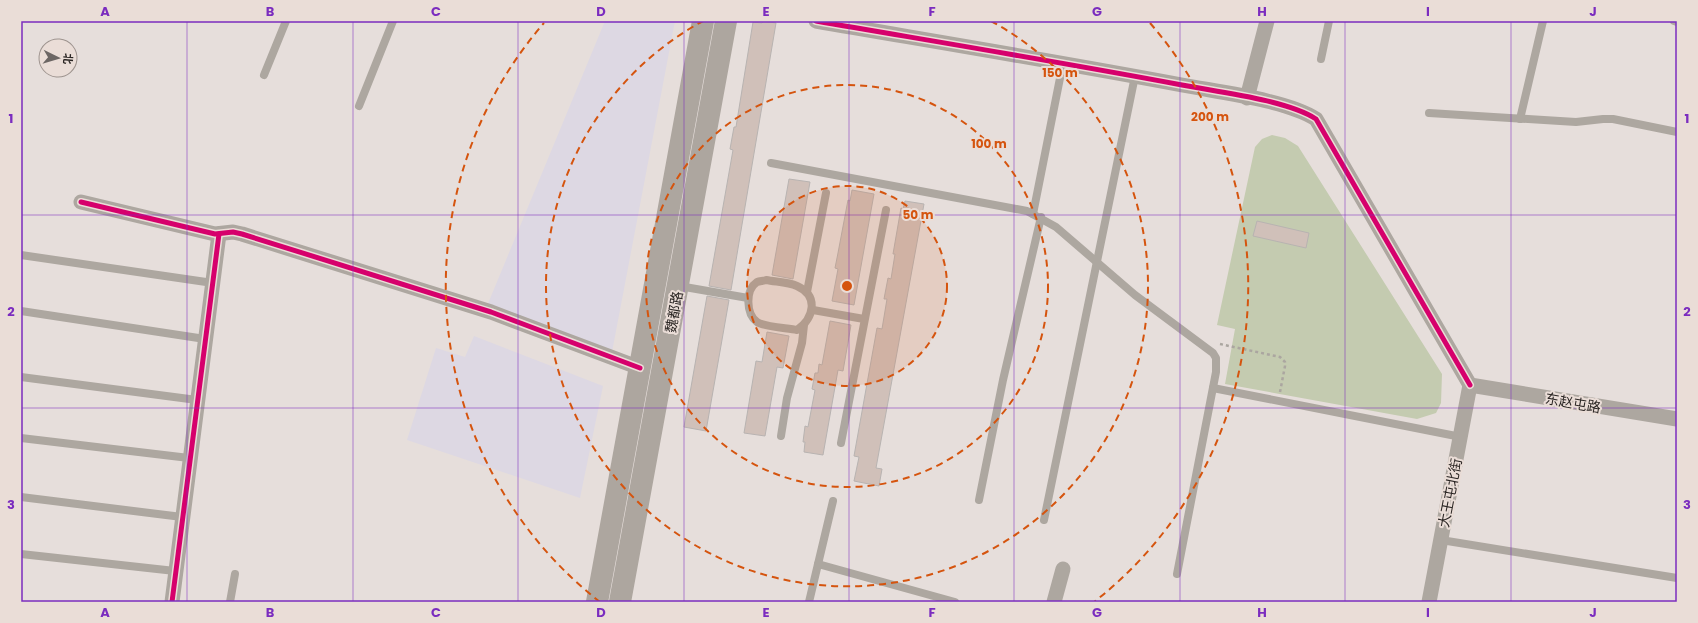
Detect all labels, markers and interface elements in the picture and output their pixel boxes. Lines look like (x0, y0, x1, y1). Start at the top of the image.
text: A (100, 2, 110, 21)
text: B (266, 2, 275, 21)
text: C (431, 2, 441, 21)
text: D (596, 2, 606, 21)
text: E (762, 2, 770, 21)
text: F (928, 2, 936, 21)
text: G (1092, 2, 1102, 21)
text: H (1257, 2, 1267, 21)
text: I (1426, 2, 1430, 21)
text: J (1589, 2, 1597, 21)
north arrow (38, 38, 78, 78)
text: 北 (60, 53, 76, 65)
text: 150 m (1042, 64, 1078, 81)
text: 200 m (1191, 108, 1229, 125)
text: 1 (9, 109, 13, 128)
text: 1 (1685, 109, 1689, 128)
text: 100 m (971, 135, 1007, 152)
text: 50 m (903, 206, 934, 223)
centre of rings (840, 279, 854, 293)
street label: 魏都路 (661, 290, 687, 334)
text: 2 (7, 302, 15, 321)
text: 2 (1683, 302, 1691, 321)
street label: 东赵屯路 (1544, 388, 1602, 418)
street label: 大王屯北街 (1434, 457, 1466, 529)
text: 3 (7, 495, 15, 514)
text: 3 (1683, 495, 1691, 514)
text: A (100, 603, 110, 622)
text: B (266, 603, 275, 622)
text: C (431, 603, 441, 622)
text: D (596, 603, 606, 622)
text: E (762, 603, 770, 622)
text: F (928, 603, 936, 622)
text: G (1092, 603, 1102, 622)
text: H (1257, 603, 1267, 622)
text: I (1426, 603, 1430, 622)
text: J (1589, 603, 1597, 622)

